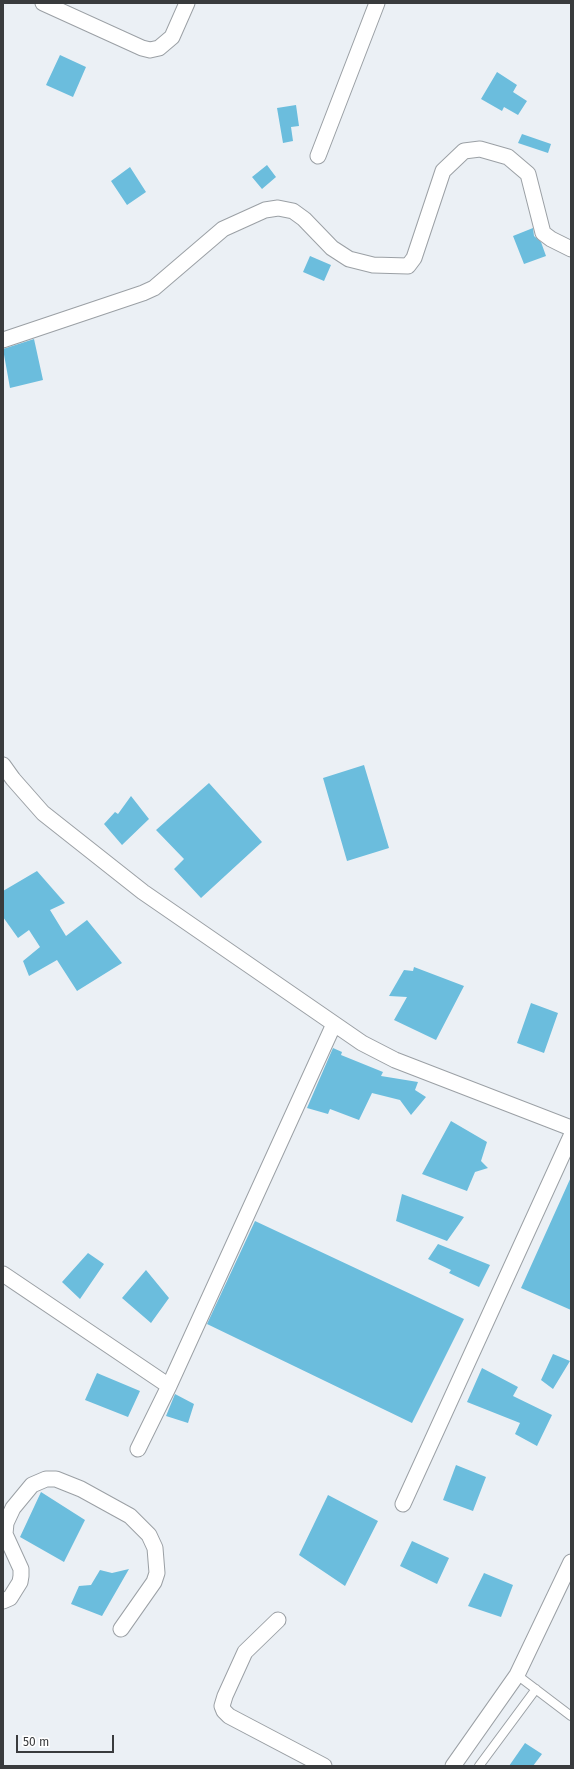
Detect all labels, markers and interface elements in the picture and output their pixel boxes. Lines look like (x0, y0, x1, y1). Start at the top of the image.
scale bar (18, 1727, 116, 1753)
text: 50 m (23, 1735, 49, 1749)

